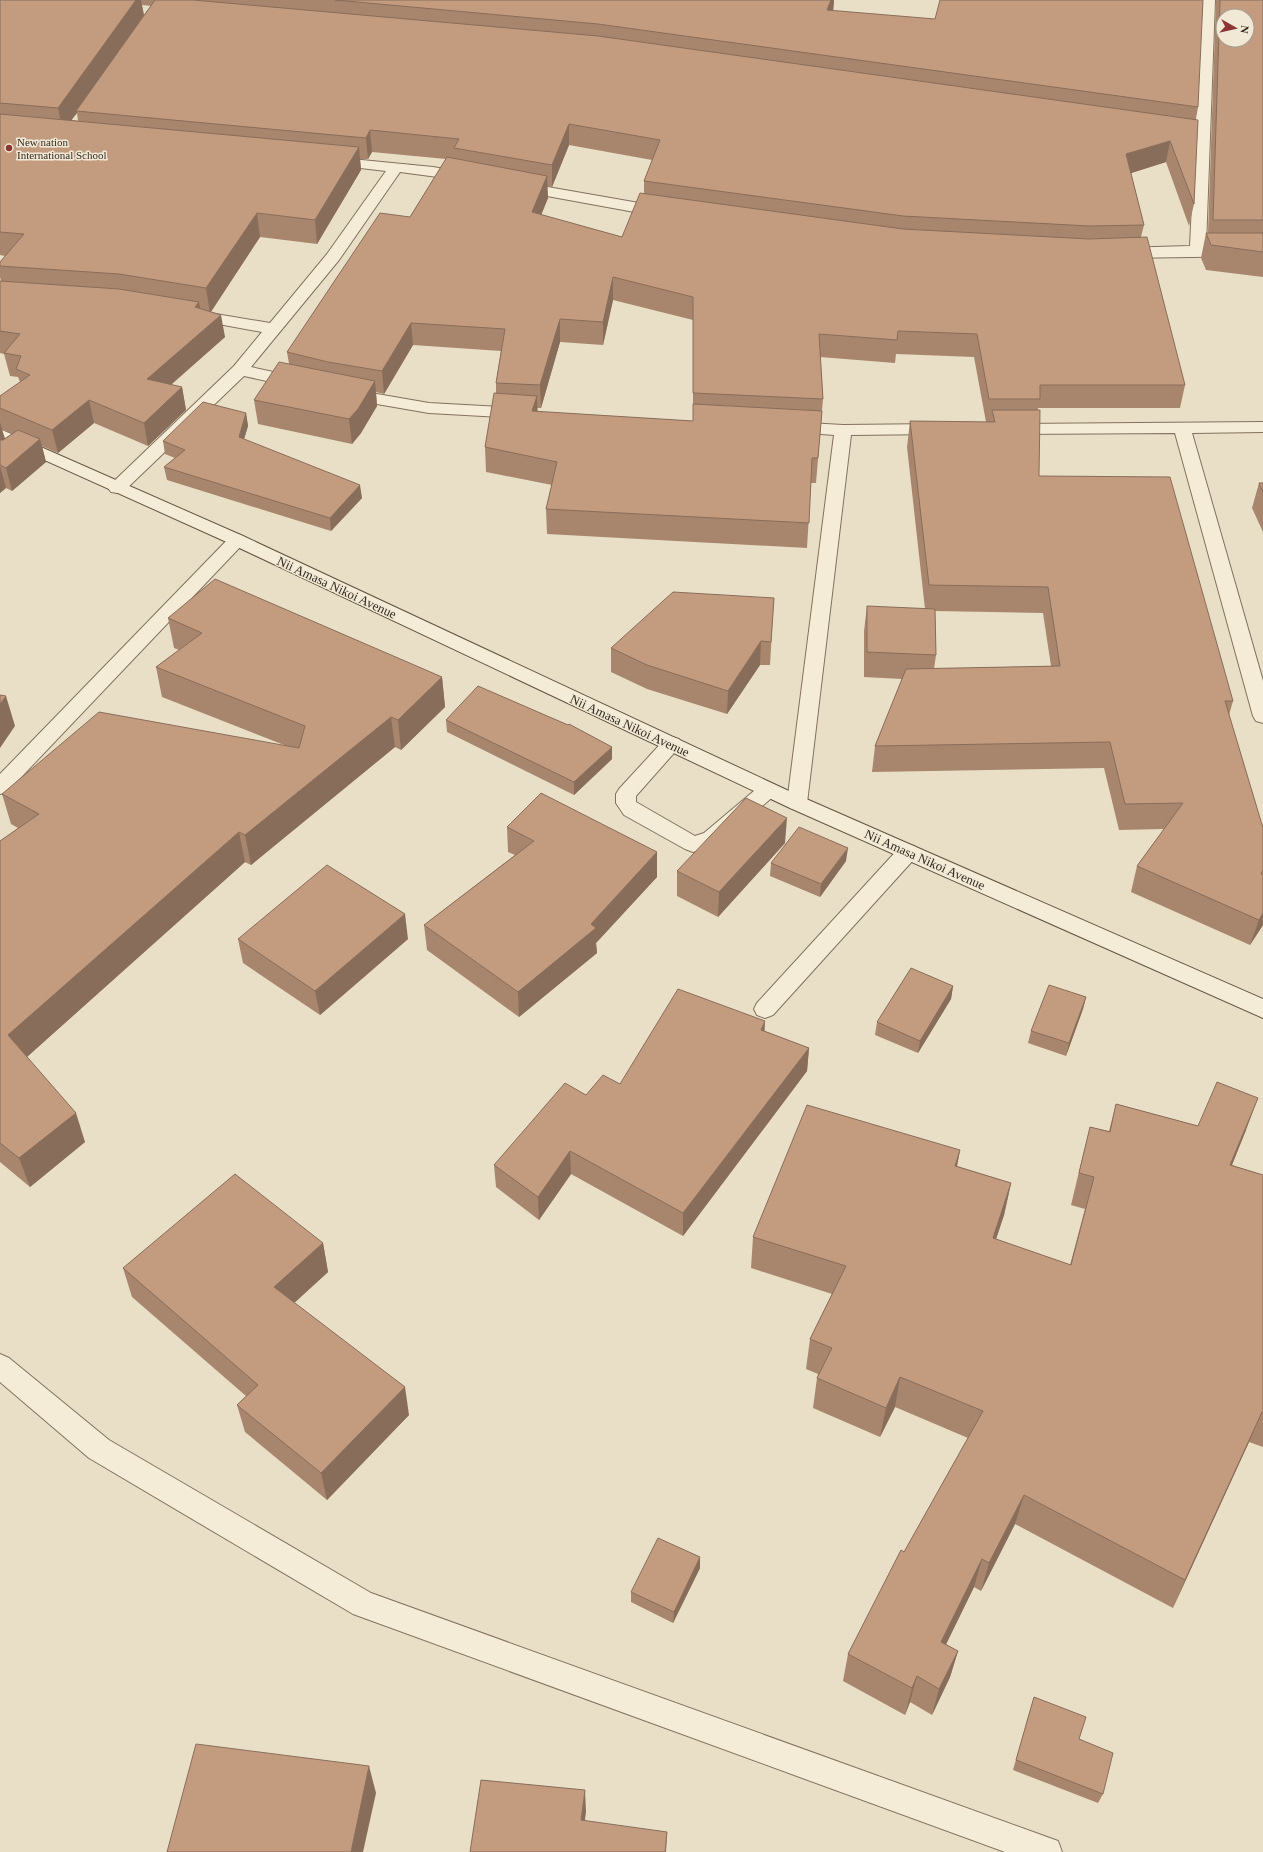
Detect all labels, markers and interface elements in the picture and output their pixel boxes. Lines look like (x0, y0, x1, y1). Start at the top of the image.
north arrow (1215, 8, 1255, 48)
text: N (1238, 25, 1251, 34)
place label: New nation International School (17, 136, 107, 161)
marker: New nation International School (4, 143, 14, 153)
street label: Nii Amasa Nikoi Avenue (275, 553, 399, 622)
street label: Nii Amasa Nikoi Avenue (568, 691, 692, 760)
street label: Nii Amasa Nikoi Avenue (862, 826, 987, 893)

